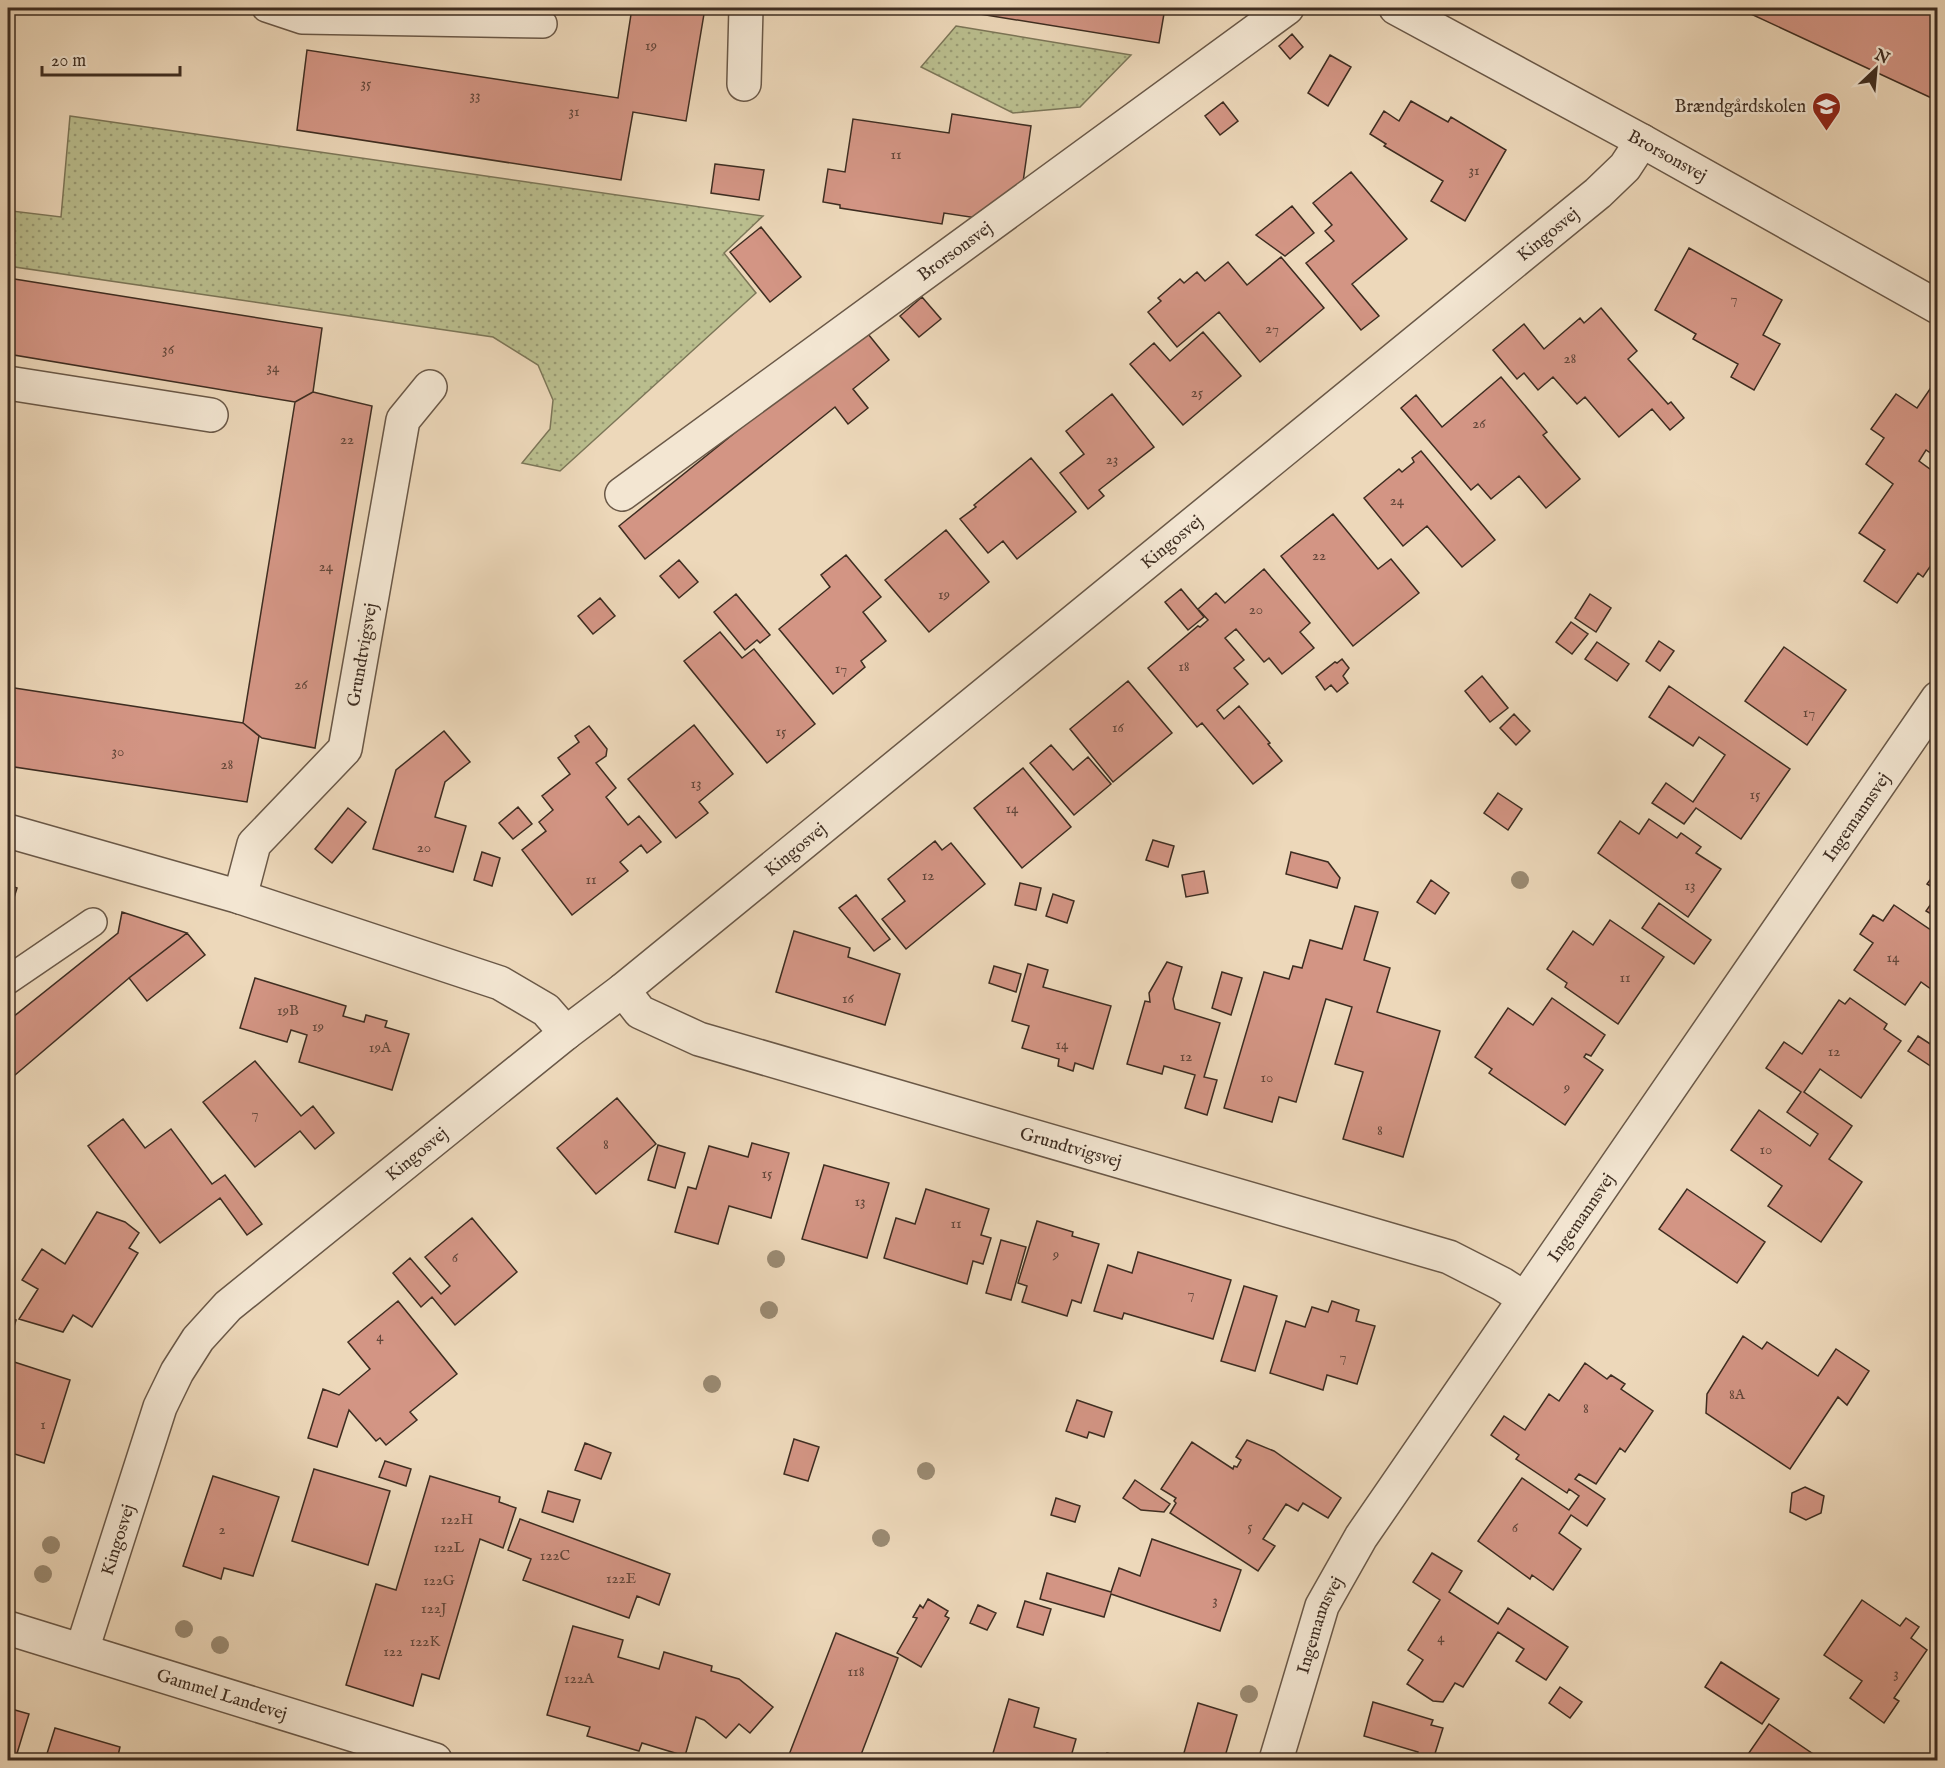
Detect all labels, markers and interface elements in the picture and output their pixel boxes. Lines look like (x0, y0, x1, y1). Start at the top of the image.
house number: 19 (645, 36, 657, 55)
scale bar (42, 39, 180, 77)
north arrow (1846, 39, 1906, 99)
text: N (1870, 45, 1892, 69)
text: 20 m (51, 50, 86, 73)
house number: 35 (360, 74, 372, 93)
house number: 33 (469, 86, 481, 105)
school or university icon: Brændgårdskolen (1811, 90, 1843, 132)
place label: Brændgårdskolen (1675, 96, 1806, 119)
house number: 31 (568, 102, 580, 121)
street label: Brorsonsvej (1623, 125, 1711, 188)
house number: 11 (890, 145, 902, 164)
house number: 31 (1468, 161, 1480, 180)
street label: Kingosvej (1513, 203, 1584, 268)
street label: Brorsonsvej (914, 217, 997, 287)
house number: 7 (1730, 289, 1738, 308)
house number: 27 (1265, 319, 1279, 338)
house number: 36 (162, 340, 175, 359)
house number: 28 (1564, 349, 1577, 368)
house number: 34 (267, 358, 280, 377)
house number: 25 (1191, 383, 1204, 402)
house number: 26 (1472, 414, 1486, 433)
house number: 22 (340, 430, 354, 449)
house number: 23 (1106, 450, 1118, 469)
house number: 24 (1390, 491, 1405, 510)
street label: Kingosvej (1137, 511, 1208, 575)
house number: 22 (1312, 546, 1326, 565)
house number: 24 (319, 557, 334, 576)
house number: 19 (938, 585, 950, 604)
house number: 20 (1249, 600, 1263, 619)
street label: Grundtvigsvej (343, 601, 384, 709)
house number: 18 (1178, 657, 1190, 676)
house number: 17 (835, 659, 847, 678)
house number: 26 (294, 675, 308, 694)
house number: 17 (1803, 703, 1815, 722)
house number: 16 (1112, 718, 1125, 737)
house number: 15 (775, 722, 787, 741)
house number: 30 (112, 742, 124, 761)
house number: 28 (221, 755, 234, 774)
street label: Ingemannsvej (1819, 769, 1896, 867)
house number: 13 (690, 774, 702, 793)
house number: 15 (1749, 785, 1761, 804)
house number: 14 (1006, 799, 1019, 818)
street label: Kingosvej (760, 818, 832, 883)
house number: 20 (417, 838, 431, 857)
house number: 12 (922, 866, 934, 885)
house number: 11 (585, 870, 597, 889)
house number: 13 (1684, 876, 1696, 895)
house number: 14 (1887, 948, 1900, 967)
house number: 11 (1619, 968, 1631, 987)
house number: 16 (842, 989, 855, 1008)
house number: 19B (277, 1001, 299, 1020)
house number: 19 (312, 1017, 324, 1036)
house number: 14 (1056, 1035, 1069, 1054)
house number: 19A (369, 1038, 392, 1057)
house number: 12 (1828, 1042, 1840, 1061)
house number: 12 (1180, 1047, 1192, 1066)
house number: 10 (1261, 1068, 1273, 1087)
house number: 9 (1563, 1078, 1570, 1097)
house number: 7 (251, 1104, 259, 1123)
house number: 8 (1377, 1121, 1383, 1140)
street label: Kingosvej (381, 1123, 453, 1187)
street label: Grundtvigsvej (1017, 1123, 1124, 1174)
house number: 8 (603, 1135, 609, 1154)
house number: 10 (1760, 1140, 1772, 1159)
house number: 15 (761, 1164, 773, 1183)
street label: Ingemannsvej (1543, 1169, 1621, 1267)
house number: 13 (854, 1192, 866, 1211)
house number: 11 (950, 1214, 962, 1233)
house number: 9 (1052, 1245, 1059, 1264)
house number: 6 (452, 1248, 459, 1267)
house number: 7 (1187, 1284, 1195, 1303)
house number: 4 (376, 1327, 384, 1346)
house number: 7 (1339, 1347, 1347, 1366)
house number: 8A (1729, 1385, 1746, 1404)
house number: 8 (1583, 1399, 1589, 1418)
house number: 1 (40, 1415, 46, 1434)
street label: Kingosvej (97, 1501, 141, 1579)
house number: 122H (441, 1510, 473, 1529)
house number: 5 (1247, 1517, 1253, 1536)
house number: 6 (1512, 1518, 1519, 1537)
house number: 2 (218, 1520, 226, 1539)
house number: 122L (434, 1538, 464, 1557)
house number: 122C (540, 1546, 570, 1565)
house number: 122E (606, 1569, 636, 1588)
house number: 122G (423, 1571, 455, 1590)
street label: Ingemannsvej (1292, 1573, 1349, 1677)
house number: 3 (1212, 1591, 1218, 1610)
house number: 122J (421, 1599, 447, 1618)
house number: 4 (1437, 1628, 1445, 1647)
house number: 122K (410, 1632, 440, 1651)
house number: 122 (383, 1642, 403, 1661)
house number: 118 (847, 1662, 865, 1681)
house number: 3 (1893, 1664, 1899, 1683)
street label: Gammel Landevej (153, 1665, 290, 1727)
house number: 122A (564, 1669, 595, 1688)

